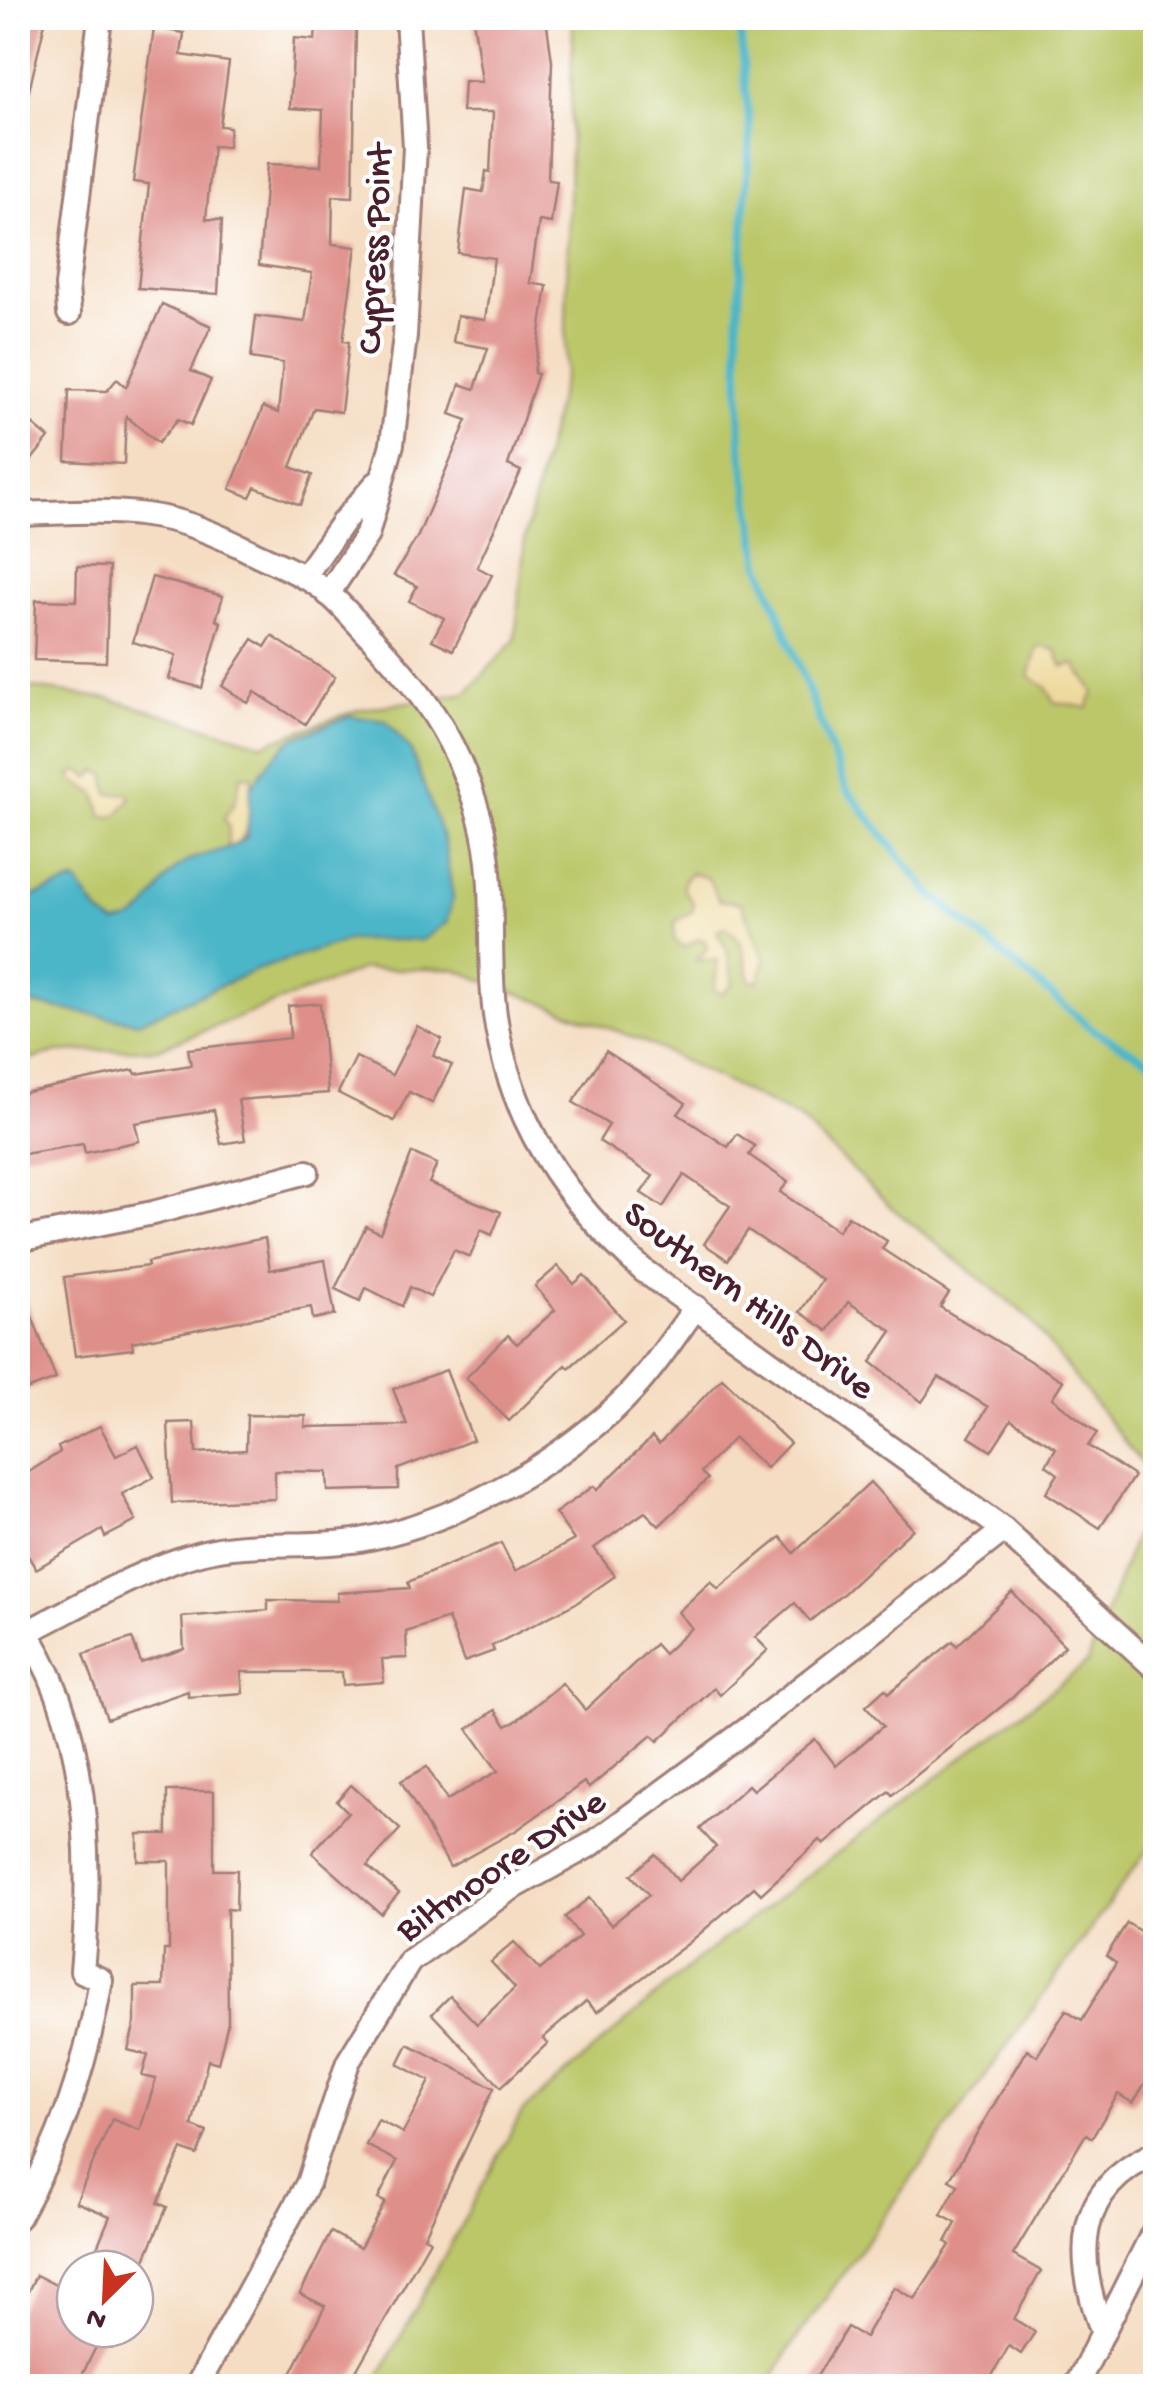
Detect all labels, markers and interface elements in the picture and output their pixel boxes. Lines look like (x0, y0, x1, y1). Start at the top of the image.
street label: Cypress Point (351, 140, 406, 356)
street label: Southern Hills Drive (613, 1194, 882, 1412)
street label: Biltmoore Drive (389, 1782, 616, 1955)
north arrow (55, 2249, 155, 2349)
text: N (82, 2299, 112, 2337)

